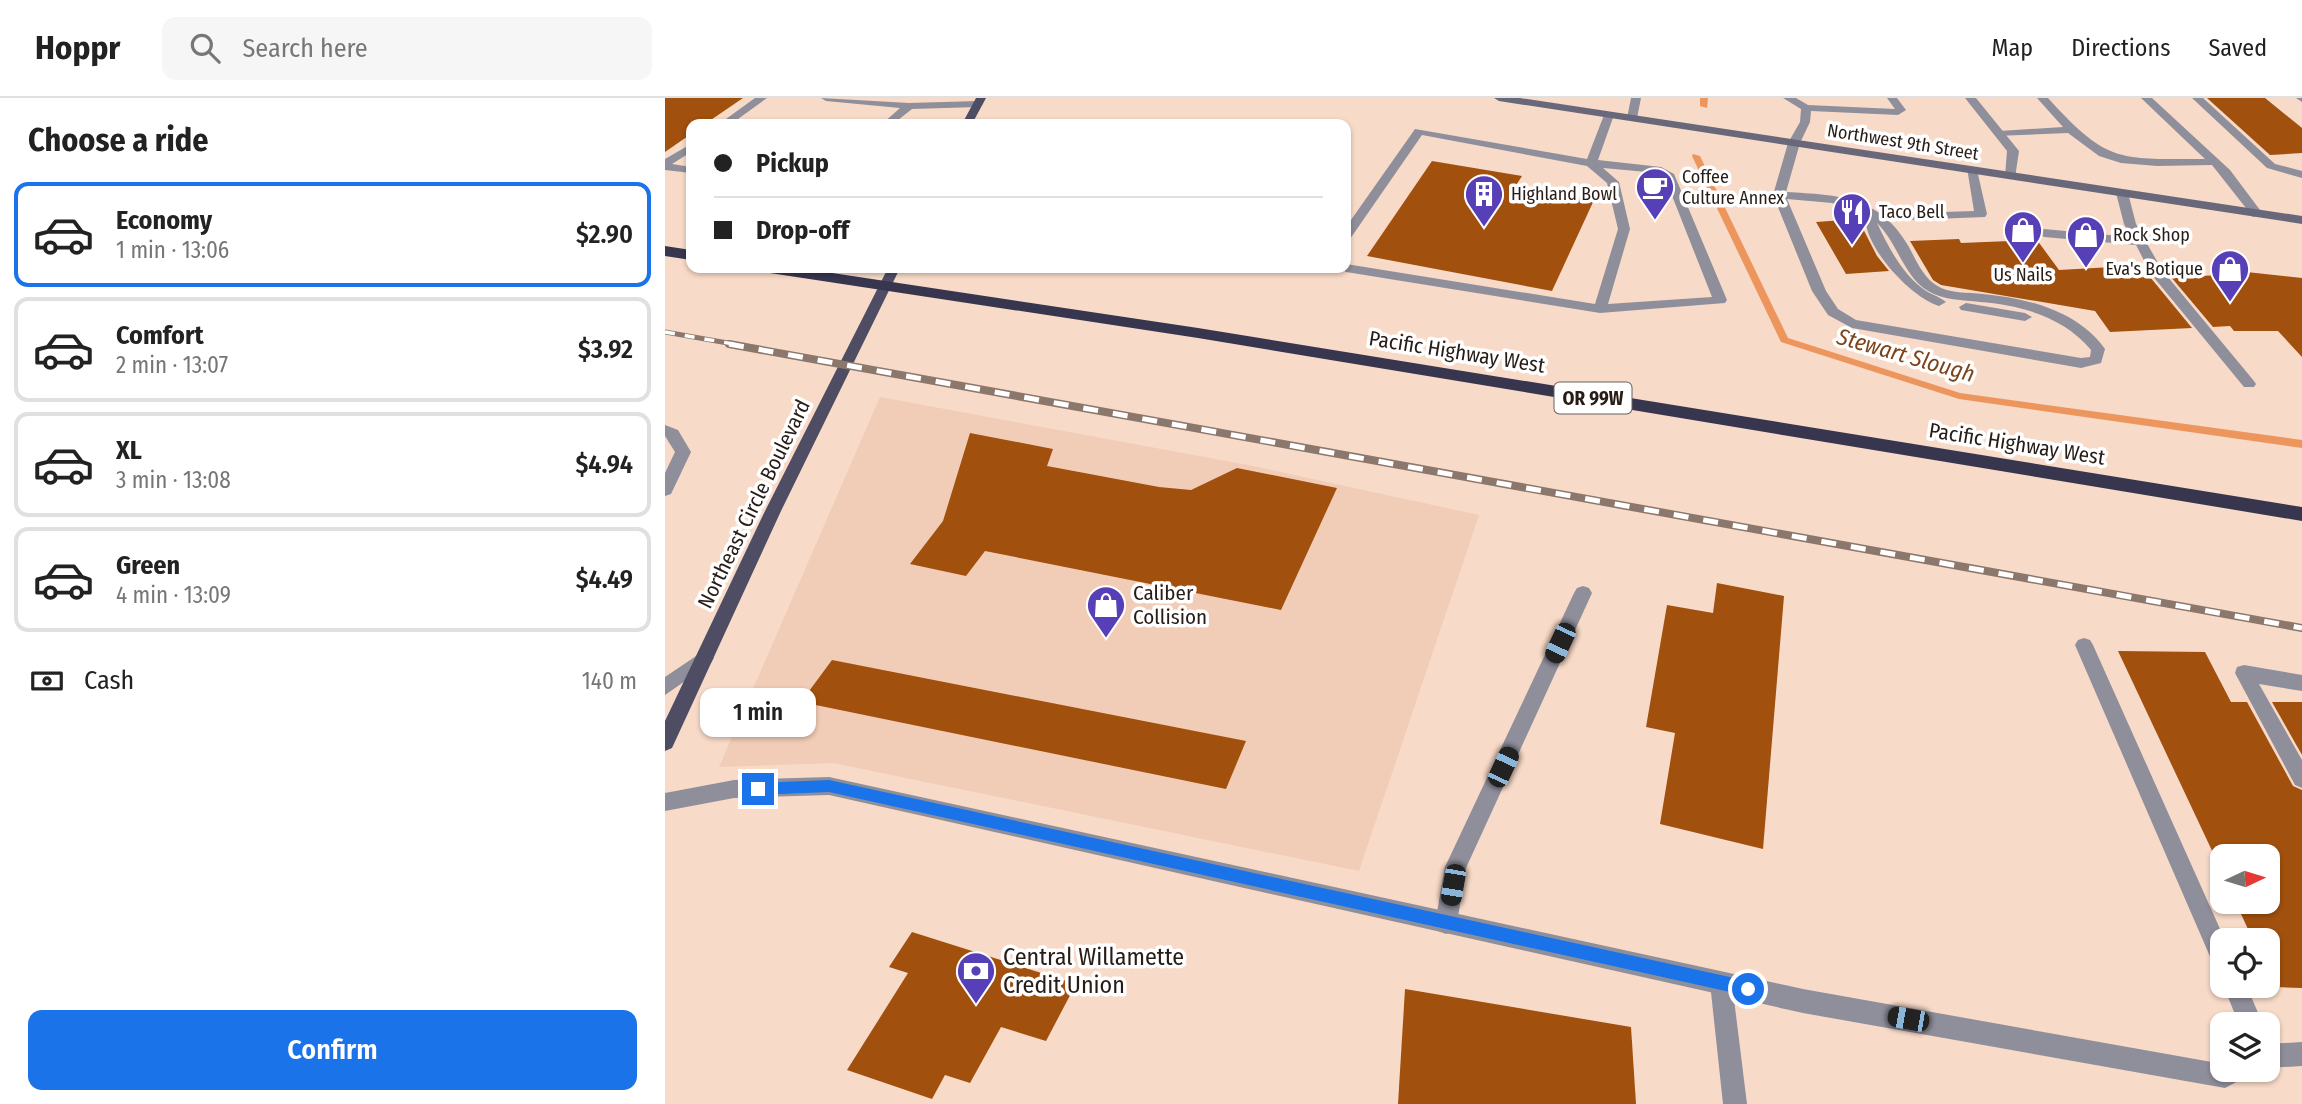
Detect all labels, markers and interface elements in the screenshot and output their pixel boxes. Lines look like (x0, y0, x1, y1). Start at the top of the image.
search box (162, 17, 652, 80)
text: Hoppr (35, 28, 120, 68)
icon: search (186, 29, 224, 67)
text: Search here (242, 33, 368, 64)
text: Map (1992, 34, 2033, 62)
text: Directions (2071, 34, 2170, 62)
text: Saved (2208, 34, 2267, 62)
street label: Northwest 9th Street (1826, 119, 1980, 165)
text: Choose a ride (28, 121, 209, 159)
text: Pickup (756, 148, 829, 179)
cafe icon: Coffee Culture Annex (1634, 166, 1676, 221)
place label: Coffee Culture Annex (1682, 166, 1784, 209)
building icon: Highland Bowl (1463, 173, 1505, 228)
place label: Highland Bowl (1511, 183, 1617, 205)
restaurant icon: Taco Bell (1831, 191, 1873, 246)
place label: Taco Bell (1879, 201, 1945, 223)
icon: car (32, 203, 95, 266)
text: Economy (116, 205, 212, 236)
shop icon: Us Nails (2002, 209, 2044, 264)
shop icon: Rock Shop (2065, 214, 2107, 269)
text: Drop-off (756, 215, 849, 246)
text: $2.90 (576, 219, 633, 250)
place label: Rock Shop (2113, 224, 2190, 246)
text: 1 min · 13:06 (116, 236, 229, 264)
shop icon: Eva's Botique (2209, 248, 2251, 303)
place label: Eva's Botique (2105, 258, 2203, 280)
place label: Us Nails (1993, 264, 2053, 286)
icon: car (32, 318, 95, 381)
text: Comfort (116, 320, 204, 351)
water label: Stewart Slough (1833, 322, 1978, 388)
street label: Pacific Highway West (1367, 325, 1547, 379)
text: $3.92 (578, 334, 633, 365)
text: 2 min · 13:07 (116, 351, 228, 379)
road number: OR 99W (1555, 382, 1632, 414)
street label: Northeast Circle Boulevard (692, 395, 816, 613)
street label: Pacific Highway West (1927, 417, 2107, 471)
icon: car (32, 433, 95, 496)
text: XL (116, 435, 142, 466)
text: $4.94 (575, 449, 633, 480)
text: 3 min · 13:08 (116, 466, 231, 494)
icon: car (32, 548, 95, 611)
text: Green (116, 550, 180, 581)
text: $4.49 (576, 564, 633, 595)
place label: Caliber Collision (1133, 580, 1207, 630)
text: 4 min · 13:09 (116, 581, 231, 609)
shop icon: Caliber Collision (1085, 584, 1127, 639)
car (1542, 620, 1579, 666)
icon: cash (28, 662, 66, 700)
text: Cash (84, 665, 134, 696)
text: 140 m (582, 667, 637, 695)
callout: 1 min (700, 688, 816, 736)
text: 1 min (733, 698, 783, 726)
car (1485, 744, 1522, 790)
route end (742, 773, 774, 805)
north arrow (2210, 844, 2280, 914)
map controls (2210, 844, 2280, 1082)
car (1440, 862, 1467, 908)
button: locate (2210, 928, 2280, 998)
place label: Central Willamette Credit Union (1003, 943, 1184, 999)
bank icon: Central Willamette Credit Union (955, 950, 997, 1005)
route start (1732, 973, 1764, 1005)
car (1886, 1005, 1931, 1033)
button: Confirm (28, 1010, 637, 1090)
button: layers (2210, 1012, 2280, 1082)

